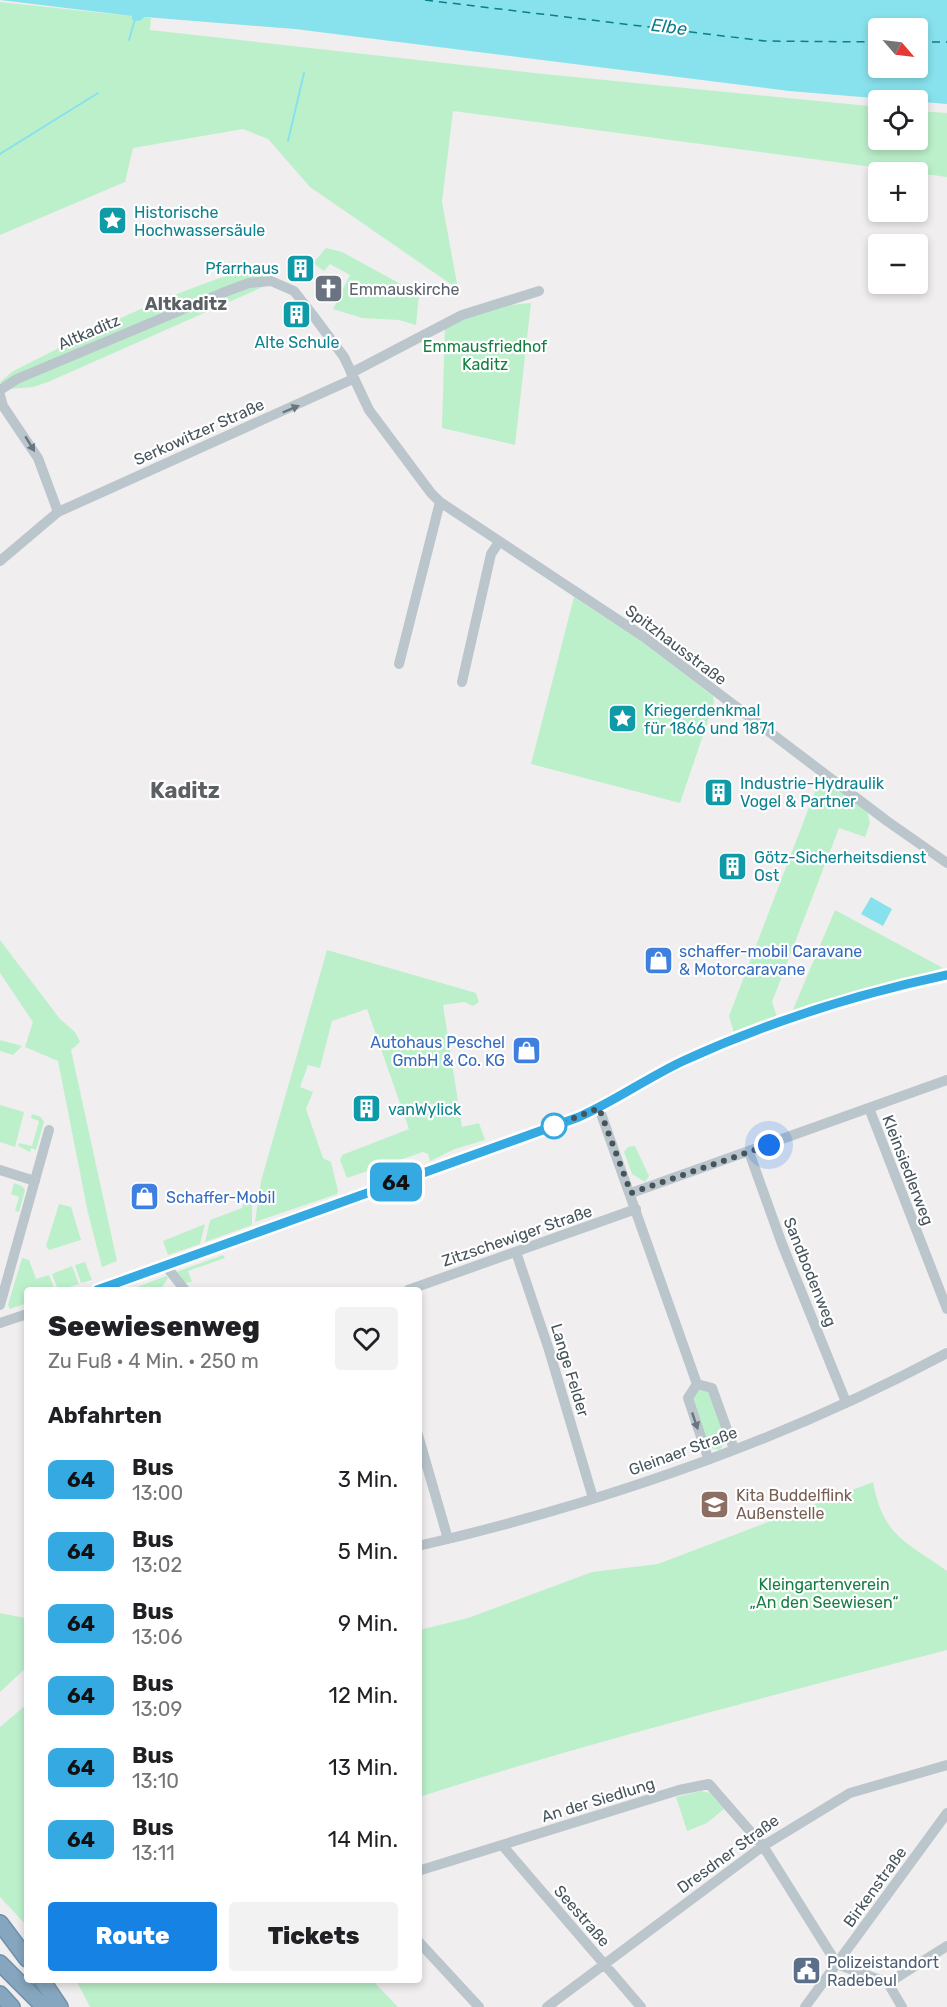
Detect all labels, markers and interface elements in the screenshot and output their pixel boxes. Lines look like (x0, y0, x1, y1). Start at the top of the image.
water label: Elbe (650, 14, 688, 40)
north arrow (868, 18, 928, 78)
map controls (868, 18, 928, 294)
button: locate (868, 90, 928, 150)
button: + (868, 162, 928, 222)
place label: Historische Hochwassersäule (134, 203, 265, 240)
place icon: Historische Hochwassersäule (97, 205, 129, 237)
button: − (868, 234, 928, 294)
building icon: Pfarrhaus (284, 252, 316, 284)
place label: Pfarrhaus (205, 259, 279, 278)
church icon: Emmauskirche (312, 273, 344, 305)
place label: Emmauskirche (349, 280, 459, 299)
district label: Altkaditz (145, 293, 227, 315)
building icon: Alte Schule (281, 298, 313, 330)
street label: Altkaditz (55, 310, 123, 354)
place label: Alte Schule (255, 333, 339, 352)
park label: Emmausfriedhof Kaditz (423, 337, 548, 374)
street label: Serkowitzer Straße (131, 395, 267, 469)
one-way arrow (282, 404, 300, 414)
one-way arrow (25, 436, 36, 452)
street label: Spitzhausstraße (622, 601, 730, 689)
place label: Kriegerdenkmal für 1866 und 1871 (644, 701, 775, 738)
place icon: Kriegerdenkmal für 1866 und 1871 (607, 703, 639, 735)
place label: Industrie-Hydraulik Vogel & Partner (740, 774, 885, 811)
building icon: Industrie-Hydraulik Vogel & Partner (703, 776, 735, 808)
district label: Kaditz (150, 777, 220, 804)
place label: Götz-Sicherheitsdienst Ost (754, 848, 926, 885)
building icon: Götz-Sicherheitsdienst Ost (717, 850, 749, 882)
place label: schaffer-mobil Caravane & Motorcaravane (679, 942, 862, 979)
shop icon: schaffer-mobil Caravane & Motorcaravane (642, 944, 674, 976)
place label: Autohaus Peschel GmbH & Co. KG (370, 1033, 505, 1070)
shop icon: Autohaus Peschel GmbH & Co. KG (510, 1035, 542, 1067)
building icon: vanWylick (351, 1093, 383, 1125)
place label: vanWylick (388, 1100, 462, 1119)
street label: Kleinsiedlerweg (878, 1112, 938, 1228)
unlabelled marker (541, 1113, 567, 1139)
your location (754, 1130, 784, 1160)
line badge: 64 (369, 1162, 423, 1202)
text: 64 (382, 1170, 410, 1195)
shop icon: Schaffer-Mobil (129, 1181, 161, 1213)
place label: Schaffer-Mobil (166, 1188, 275, 1207)
street label: Zitzschewiger Straße (439, 1201, 595, 1271)
street label: Sandbodenweg (779, 1215, 841, 1329)
button: heart (335, 1307, 398, 1370)
text: Seewiesenweg (48, 1310, 260, 1343)
street label: Lange Felder (547, 1321, 593, 1419)
text: Zu Fuß · 4 Min. · 250 m (48, 1349, 259, 1373)
text: Abfahrten (48, 1402, 162, 1429)
one-way arrow (691, 1412, 701, 1430)
street label: Gleinaer Straße (626, 1423, 740, 1479)
text: Bus (132, 1454, 174, 1481)
text: 3 Min. (338, 1466, 398, 1493)
text: 64 (67, 1467, 95, 1492)
text: 13:00 (132, 1481, 183, 1505)
place label: Kita Buddelflink Außenstelle (736, 1486, 853, 1523)
school or university icon: Kita Buddelflink Außenstelle (699, 1488, 731, 1520)
text: Bus (132, 1526, 174, 1553)
text: 5 Min. (338, 1538, 398, 1565)
text: 64 (67, 1539, 95, 1564)
text: 13:02 (132, 1553, 182, 1577)
park label: Kleingartenverein „An den Seewiesen“ (750, 1575, 898, 1612)
text: Bus (132, 1598, 174, 1625)
text: 9 Min. (338, 1610, 398, 1637)
text: 64 (67, 1611, 95, 1636)
text: 13:06 (132, 1625, 182, 1649)
text: Bus (132, 1670, 174, 1697)
text: 12 Min. (329, 1682, 398, 1709)
text: 64 (67, 1683, 95, 1708)
text: 13:09 (132, 1697, 182, 1721)
text: Bus (132, 1742, 174, 1769)
text: 13 Min. (328, 1754, 398, 1781)
text: 64 (67, 1755, 95, 1780)
text: 13:10 (132, 1769, 179, 1793)
street label: An der Siedlung (539, 1774, 657, 1826)
street label: Dresdner Straße (673, 1811, 783, 1897)
text: Bus (132, 1814, 174, 1841)
text: 14 Min. (328, 1826, 398, 1853)
text: 64 (67, 1827, 95, 1852)
text: 13:11 (132, 1841, 175, 1865)
street label: Birkenstraße (839, 1843, 911, 1931)
street label: Seestraße (550, 1881, 614, 1951)
button: Route (48, 1902, 217, 1971)
button: Tickets (229, 1902, 398, 1971)
place label: Polizeistandort Radebeul (827, 1953, 939, 1990)
public building icon: Polizeistandort Radebeul (790, 1955, 822, 1987)

